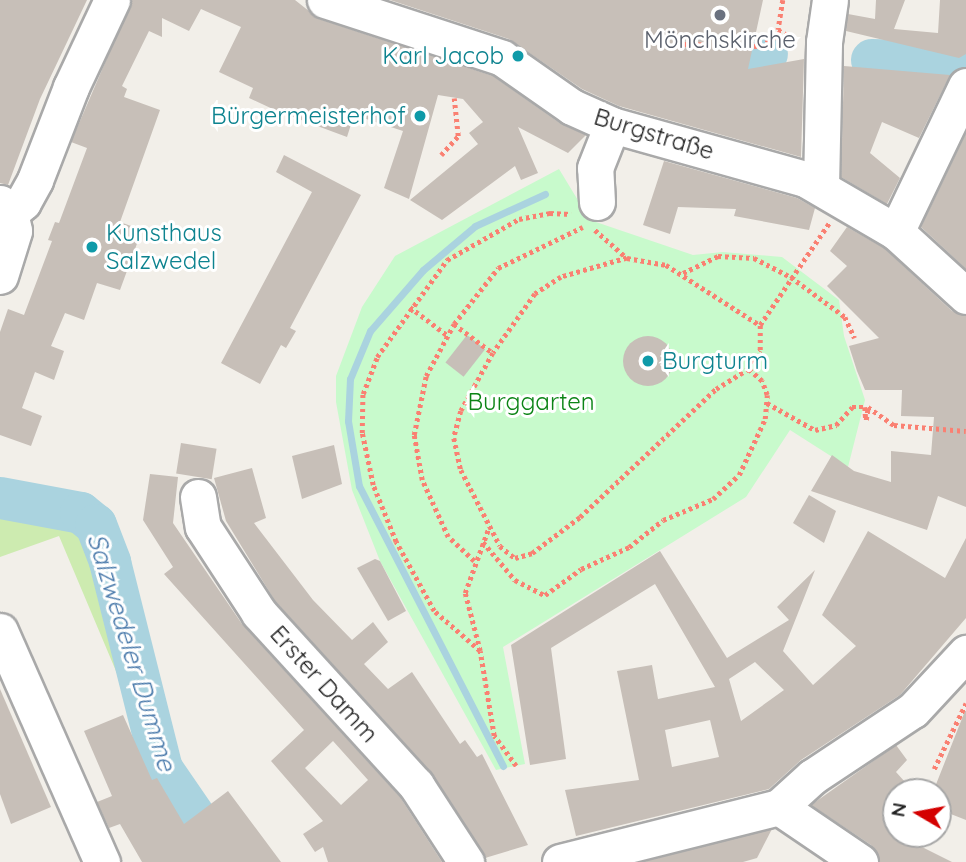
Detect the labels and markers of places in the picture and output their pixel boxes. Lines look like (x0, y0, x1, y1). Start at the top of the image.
marker: Mönchskirche (712, 7, 728, 23)
place label: Mönchskirche (644, 26, 796, 54)
place label: Karl Jacob (382, 42, 504, 70)
marker: Karl Jacob (510, 48, 526, 64)
place label: Bürgermeisterhof (211, 102, 406, 130)
marker: Bürgermeisterhof (412, 108, 428, 124)
place label: Kunsthaus Salzwedel (106, 219, 222, 275)
marker: Kunsthaus Salzwedel (84, 239, 100, 255)
place label: Burgturm (662, 347, 768, 375)
marker: Burgturm (640, 353, 656, 369)

